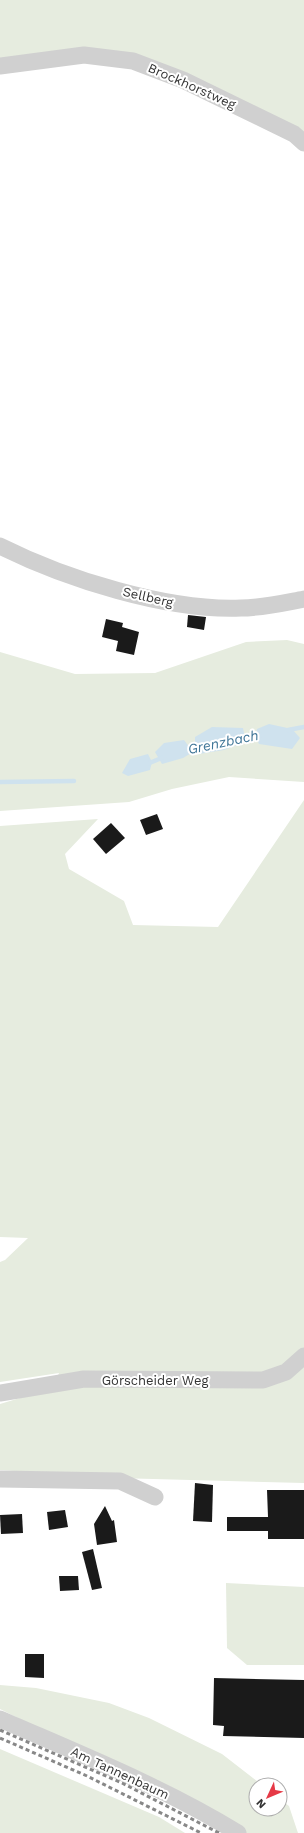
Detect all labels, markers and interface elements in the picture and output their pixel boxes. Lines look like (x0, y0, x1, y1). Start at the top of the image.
street label: Brockhorstweg (146, 60, 238, 112)
street label: Sellberg (121, 584, 175, 610)
water label: Grenzbach (186, 727, 260, 757)
street label: Görscheider Weg (102, 1373, 208, 1388)
street label: Am Tannenbaum (69, 1744, 171, 1802)
north arrow (248, 1777, 288, 1817)
text: N (254, 1796, 269, 1811)

